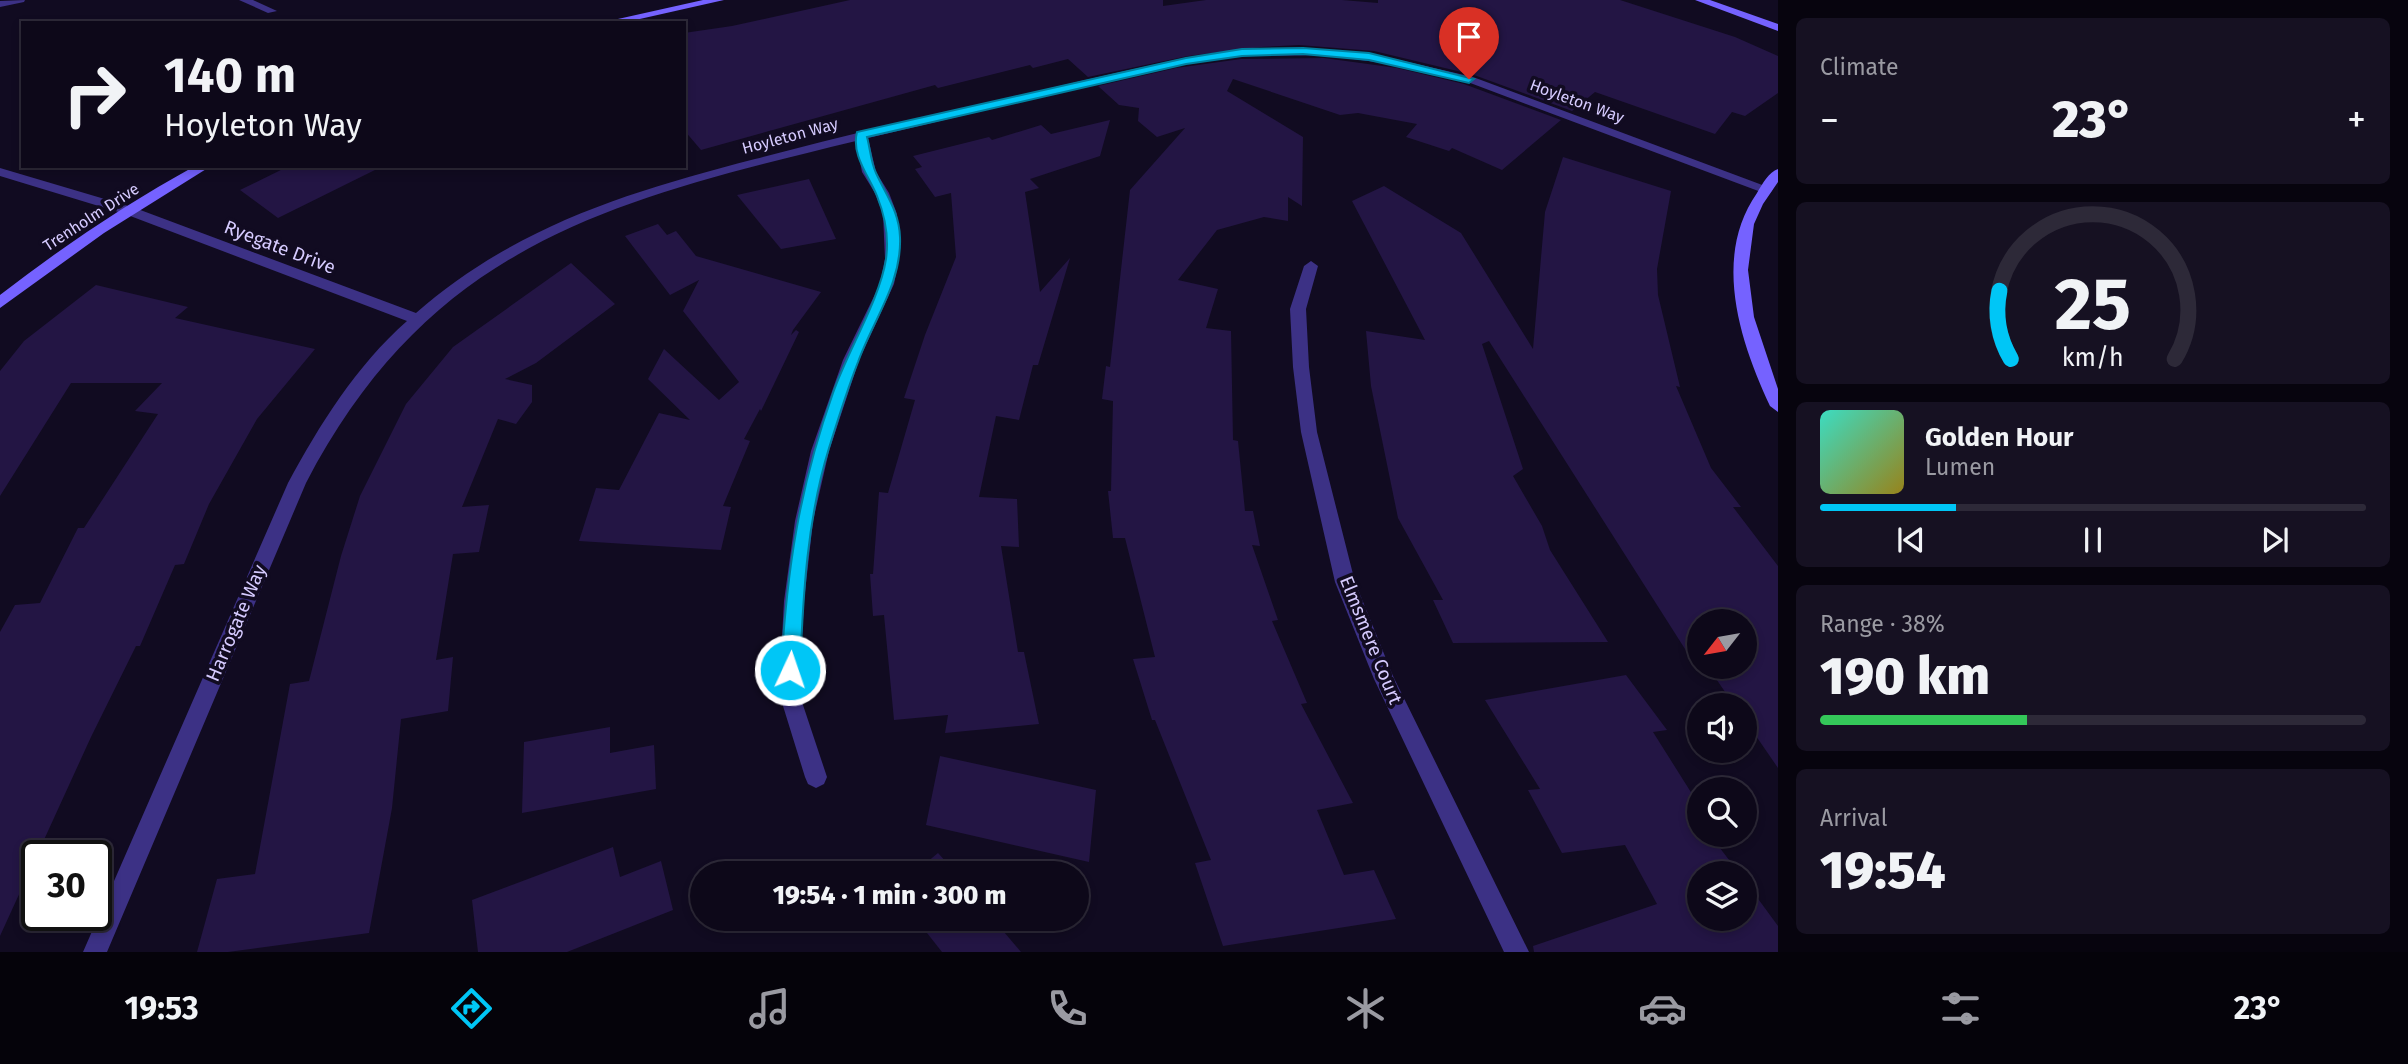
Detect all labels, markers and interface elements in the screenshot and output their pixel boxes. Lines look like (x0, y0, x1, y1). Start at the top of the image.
pin (1439, 7, 1499, 79)
icon: arrive (1450, 18, 1488, 56)
text: 140 m (164, 46, 296, 105)
icon: right (49, 49, 140, 140)
text: Climate (1820, 53, 1899, 81)
street label: Hoyleton Way (1527, 75, 1627, 127)
text: 23° (2052, 88, 2134, 151)
text: − (1820, 97, 1839, 143)
text: + (2347, 97, 2366, 143)
text: Hoyleton Way (164, 106, 362, 144)
street label: Hoyleton Way (740, 114, 840, 158)
street label: Trenholm Drive (40, 179, 142, 255)
street label: Ryegate Drive (221, 215, 339, 279)
text: 25 (2055, 261, 2131, 348)
text: km/h (2062, 342, 2124, 372)
text: Golden Hour (1925, 422, 2073, 453)
text: Lumen (1925, 453, 1995, 481)
icon: previous (1892, 521, 1930, 559)
icon: pause (2074, 521, 2112, 559)
icon: next (2256, 521, 2294, 559)
street label: Harrogate Way (201, 560, 271, 685)
street label: Elmsmere Court (1335, 573, 1407, 708)
north arrow (1687, 609, 1757, 679)
map controls (1687, 609, 1757, 931)
text: Range · 38% (1820, 610, 1945, 638)
position arrow (753, 633, 827, 707)
text: 190 km (1820, 645, 1990, 708)
button: sound (1687, 693, 1757, 763)
button: search (1687, 777, 1757, 847)
text: Arrival (1820, 804, 1887, 832)
text: 19:54 (1820, 839, 1946, 902)
speed limit sign: 30 (21, 840, 112, 931)
button: layers (1687, 861, 1757, 931)
text: 19:54 · 1 min · 300 m (773, 880, 1006, 911)
icon: directions (447, 984, 496, 1033)
icon: music (745, 984, 794, 1033)
icon: phone (1043, 984, 1092, 1033)
icon: climate (1341, 984, 1390, 1033)
icon: car (1638, 984, 1687, 1033)
icon: filters (1936, 984, 1985, 1033)
text: 19:53 (124, 989, 199, 1027)
text: 23° (2234, 989, 2284, 1027)

